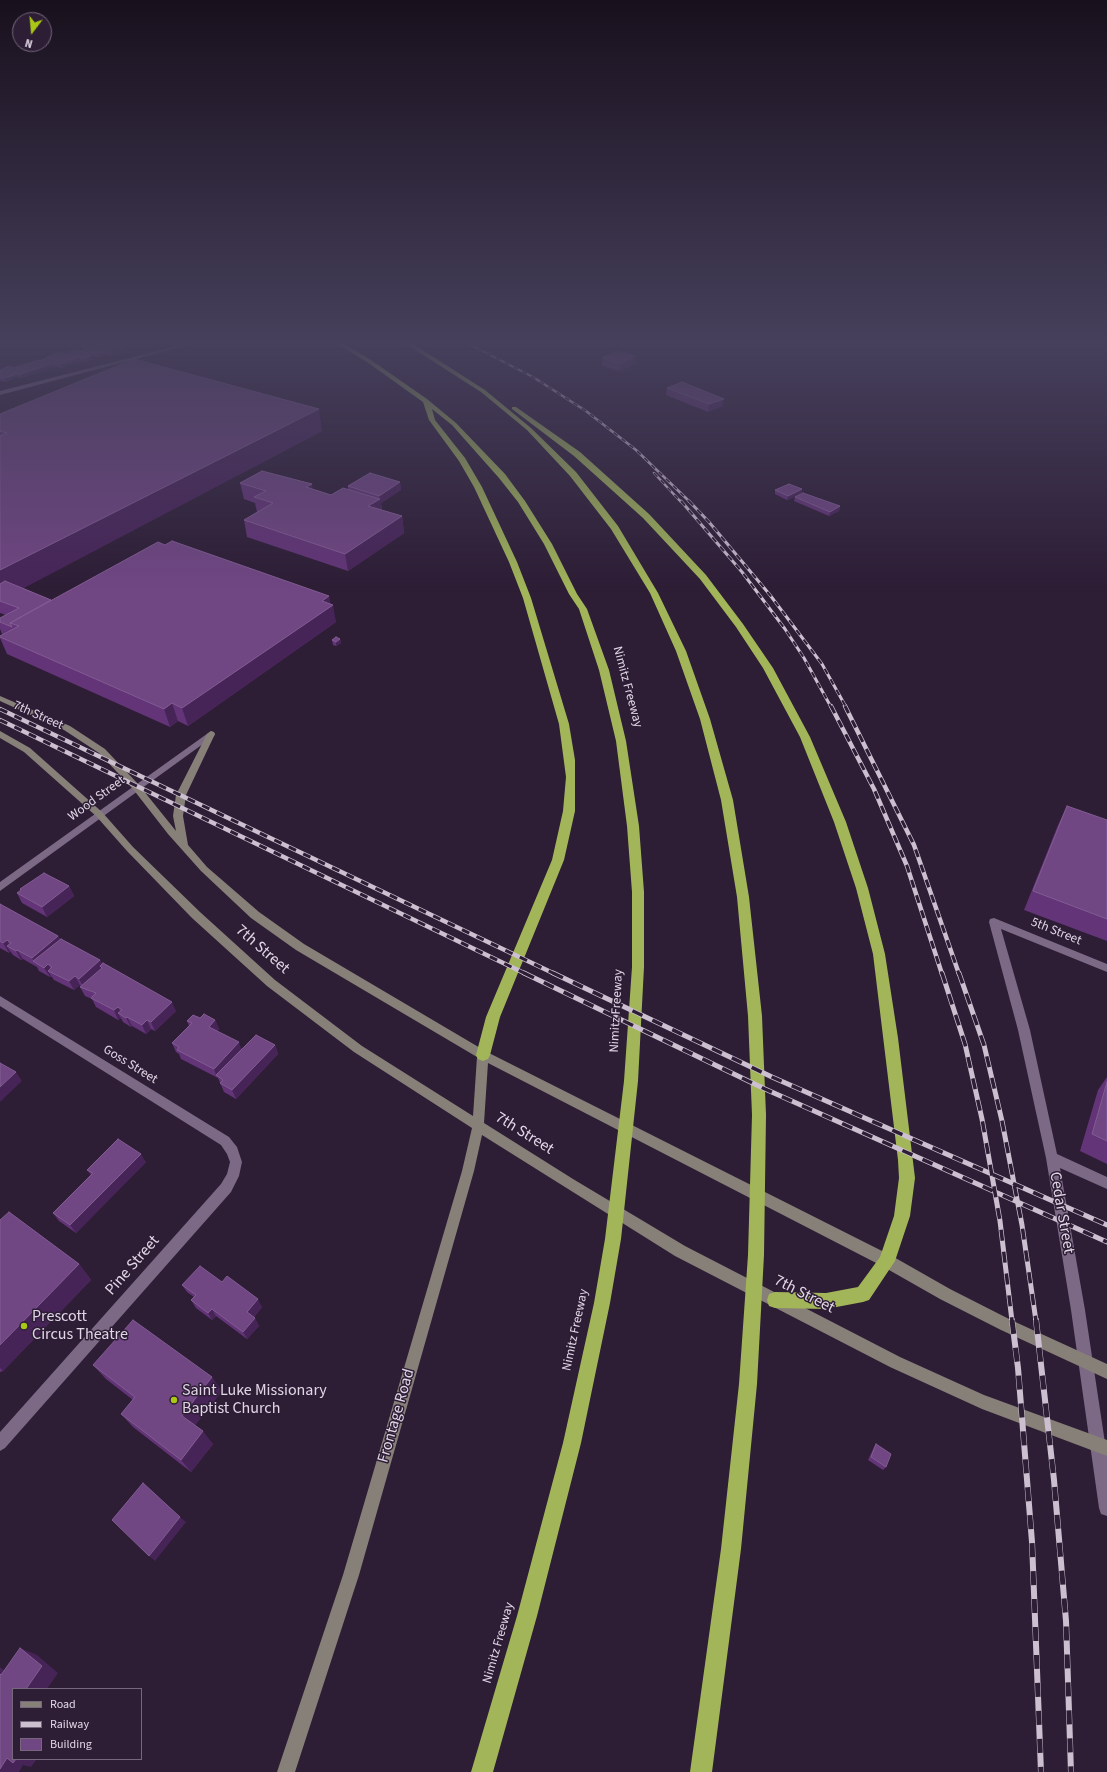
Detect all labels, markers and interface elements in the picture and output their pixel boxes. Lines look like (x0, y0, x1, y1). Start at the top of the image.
north arrow (12, 12, 52, 52)
text: N (23, 35, 34, 51)
street label: Nimitz Freeway (609, 645, 645, 729)
street label: 7th Street (11, 698, 65, 734)
street label: Wood Street (65, 773, 129, 825)
street label: 5th Street (1028, 915, 1084, 949)
street label: 7th Street (231, 921, 293, 979)
street label: Nimitz Freeway (607, 969, 627, 1053)
street label: Goss Street (100, 1042, 160, 1088)
street label: 7th Street (491, 1109, 557, 1159)
street label: Cedar Street (1044, 1171, 1078, 1255)
street label: Pine Street (102, 1232, 164, 1300)
street label: 7th Street (771, 1272, 837, 1318)
street label: Nimitz Freeway (560, 1288, 592, 1372)
place label: Prescott Circus Theatre (32, 1307, 128, 1345)
marker: Prescott Circus Theatre (19, 1321, 29, 1331)
street label: Frontage Road (374, 1367, 420, 1465)
place label: Saint Luke Missionary Baptist Church (182, 1381, 327, 1419)
marker: Saint Luke Missionary Baptist Church (169, 1395, 179, 1405)
street label: Nimitz Freeway (480, 1601, 518, 1685)
legend (12, 1688, 142, 1760)
text: Road (50, 1696, 76, 1713)
text: Railway (50, 1716, 89, 1733)
text: Building (50, 1736, 92, 1753)

